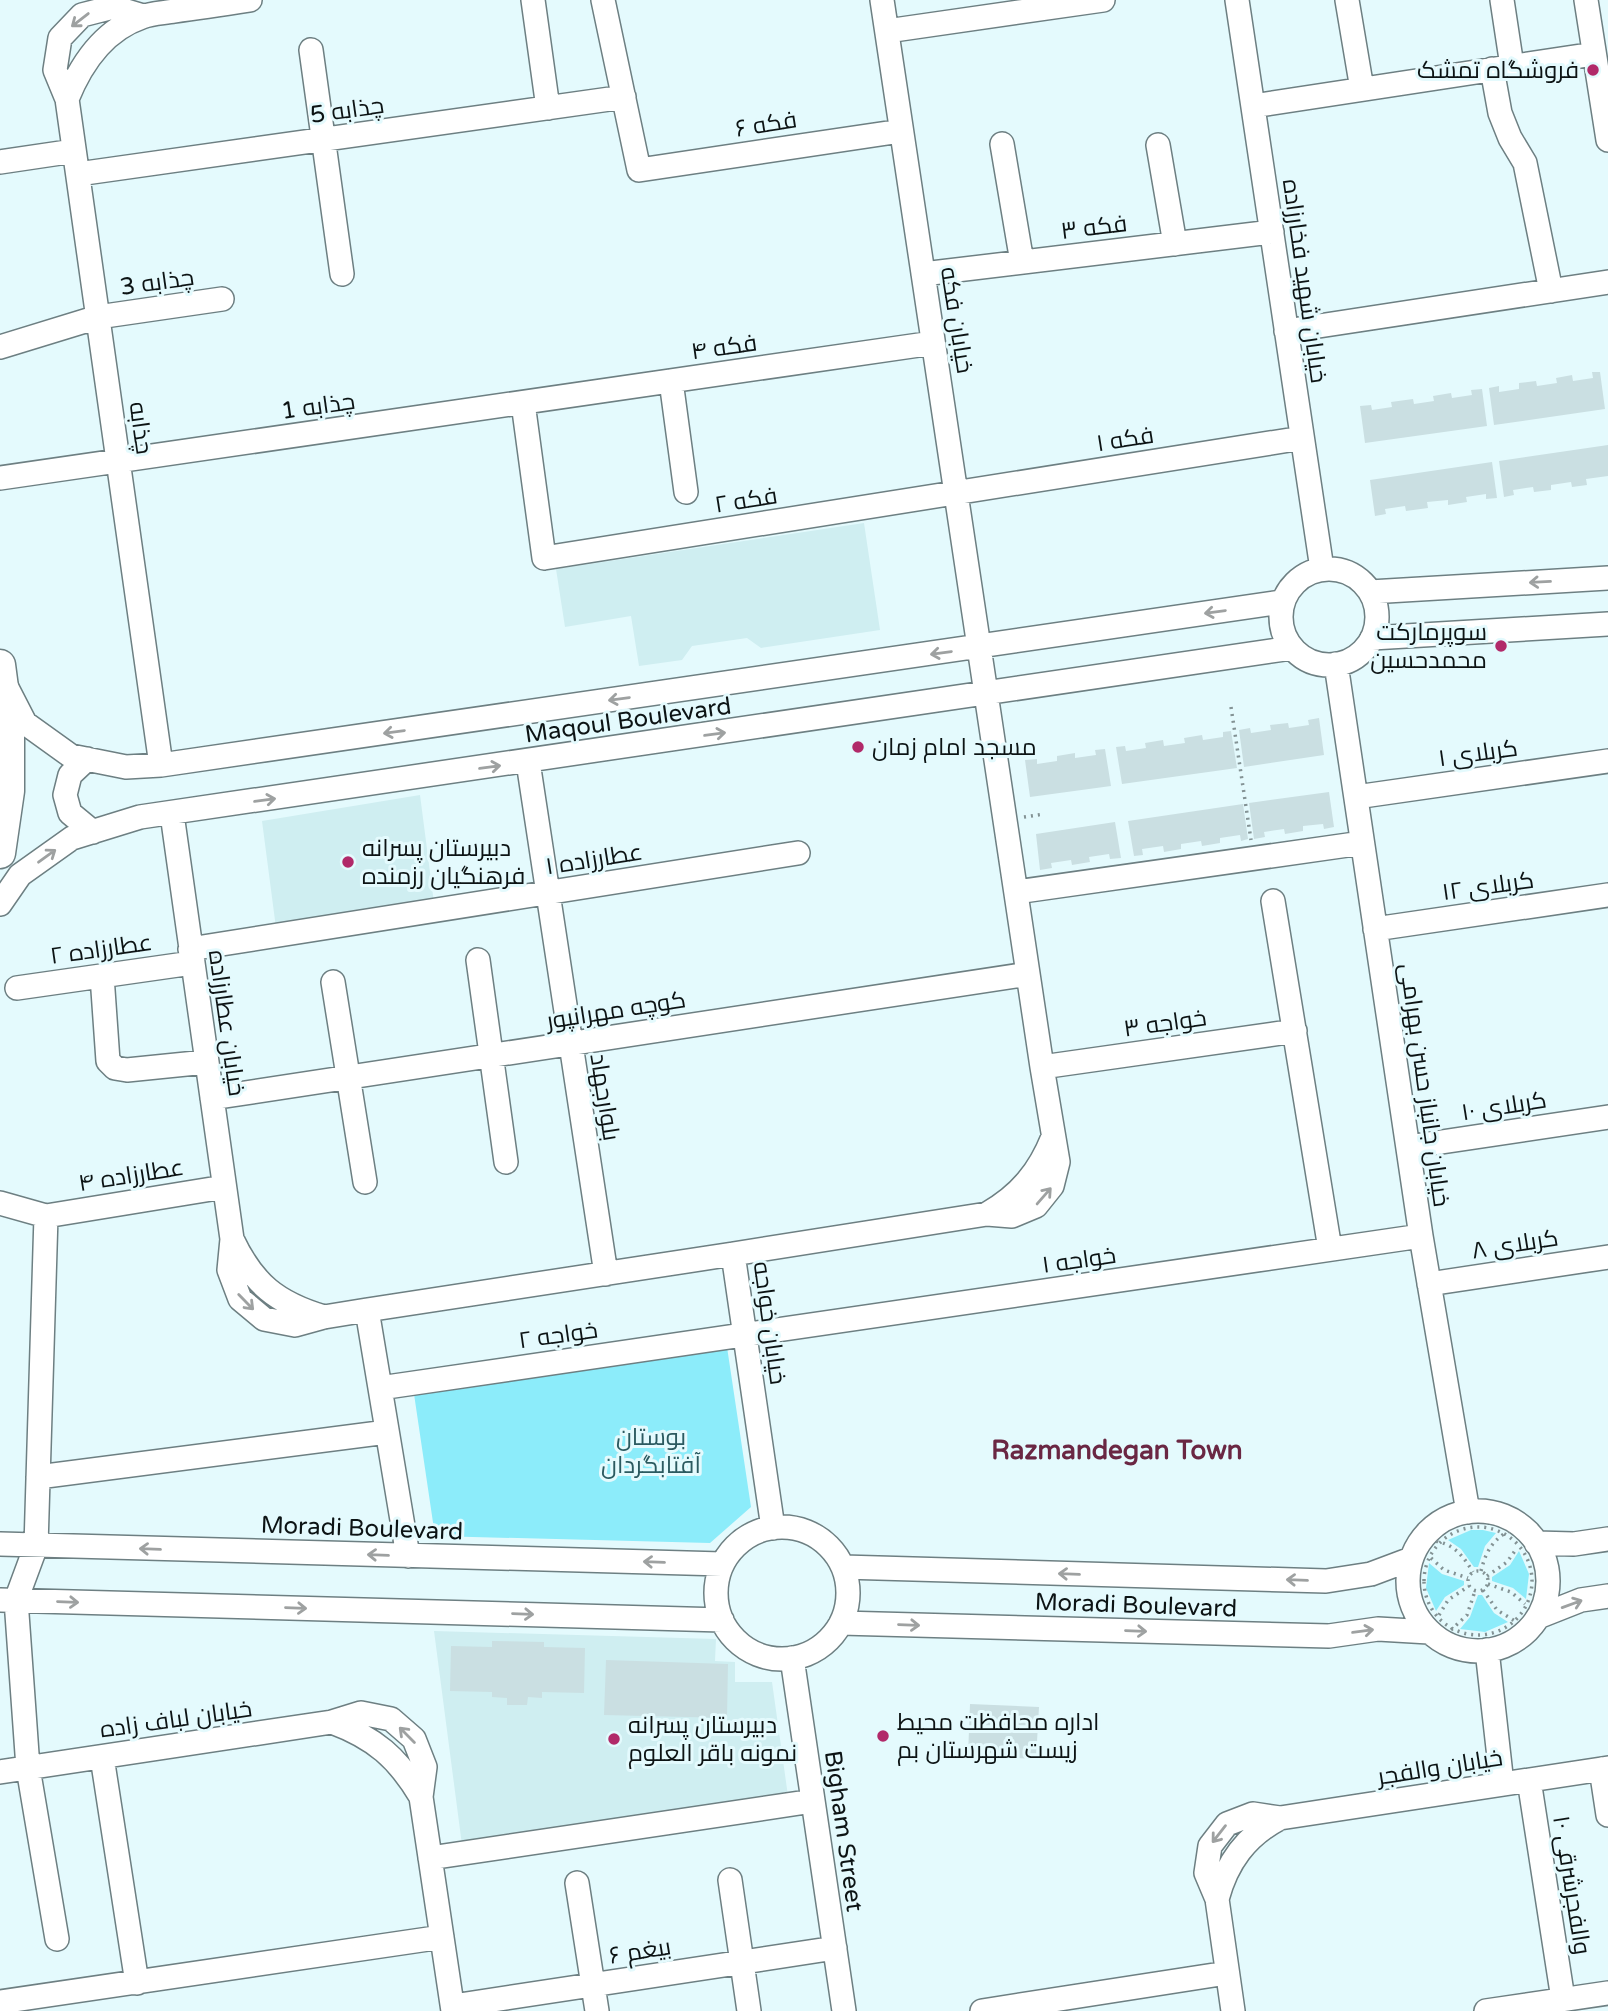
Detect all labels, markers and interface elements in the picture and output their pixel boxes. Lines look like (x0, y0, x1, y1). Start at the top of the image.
one-way arrow (70, 12, 89, 27)
place label: فروشگاه تمشک (1417, 56, 1579, 85)
marker: فروشگاه تمشک (1585, 62, 1601, 78)
street label: چذابه 5 (308, 91, 386, 131)
street label: فکه ۶ (733, 105, 799, 144)
street label: خیابان شهید فخارزاده (1276, 177, 1333, 385)
street label: فکه ۳ (1059, 209, 1129, 246)
street label: چذابه 3 (118, 263, 196, 303)
street label: خیابان فکه (934, 265, 979, 375)
street label: فکه ۴ (689, 329, 759, 366)
street label: چذابه 1 (279, 387, 357, 427)
street label: چذابه (121, 400, 159, 456)
street label: فکه ۱ (1094, 421, 1156, 458)
street label: فکه ۲ (713, 481, 780, 520)
one-way arrow (1529, 576, 1552, 589)
one-way arrow (1204, 606, 1227, 619)
place label: سوپرمارکت محمدحسین (1370, 618, 1487, 675)
marker: سوپرمارکت محمدحسین (1493, 638, 1509, 654)
one-way arrow (930, 647, 953, 660)
street label: Maqoul Boulevard (523, 692, 733, 749)
one-way arrow (608, 693, 631, 706)
one-way arrow (383, 725, 406, 738)
one-way arrow (703, 727, 726, 740)
place label: مسجد امام زمان (872, 733, 1037, 763)
street label: کربلای ۱ (1436, 734, 1520, 773)
marker: مسجد امام زمان (850, 739, 866, 755)
one-way arrow (478, 760, 501, 773)
one-way arrow (253, 793, 276, 806)
place label: دبیرستان پسرانه فرهنگیان رزمنده (362, 834, 525, 891)
street label: عطارزاده ۱ (544, 838, 645, 881)
one-way arrow (37, 849, 56, 863)
marker: دبیرستان پسرانه فرهنگیان رزمنده (340, 854, 356, 870)
street label: کربلای ۱۲ (1440, 866, 1536, 907)
street label: عطارزاده ۲ (48, 928, 154, 971)
street label: خیابان عطارزاده (202, 948, 251, 1098)
street label: خیابان جانباز حسن بهرامی (1393, 961, 1456, 1209)
street label: کوچه مهرانپور (542, 985, 688, 1037)
street label: خواجه ۳ (1122, 1003, 1208, 1044)
street label: بلوارجهاد (583, 1051, 626, 1143)
street label: کربلای ۱۰ (1459, 1085, 1549, 1128)
street label: عطارزاده ۴ (76, 1153, 186, 1198)
one-way arrow (1036, 1187, 1052, 1205)
street label: کربلای ۸ (1470, 1223, 1561, 1266)
street label: خواجه ۱ (1040, 1241, 1118, 1280)
street label: خیابان خواجه (747, 1260, 792, 1386)
one-way arrow (238, 1293, 255, 1310)
street label: خواجه ۲ (517, 1316, 600, 1355)
park label: بوستان آفتابگردان (601, 1423, 701, 1480)
district label: Razmandegan Town (991, 1435, 1243, 1466)
street label: Moradi Boulevard (260, 1510, 464, 1547)
one-way arrow (139, 1542, 162, 1555)
one-way arrow (366, 1548, 389, 1561)
one-way arrow (643, 1556, 666, 1569)
one-way arrow (1058, 1567, 1081, 1580)
one-way arrow (1286, 1573, 1309, 1587)
street label: Moradi Boulevard (1034, 1587, 1238, 1624)
one-way arrow (56, 1595, 79, 1609)
one-way arrow (1561, 1597, 1583, 1609)
one-way arrow (284, 1601, 307, 1615)
one-way arrow (511, 1608, 534, 1621)
one-way arrow (897, 1618, 920, 1632)
one-way arrow (1125, 1624, 1148, 1638)
one-way arrow (1351, 1624, 1374, 1637)
street label: خیابان لباف زاده (98, 1694, 254, 1745)
place label: اداره محافظت محیط زیست شهرستان بم (897, 1708, 1100, 1766)
place label: دبیرستان پسرانه نمونه باقر العلوم (628, 1711, 797, 1769)
one-way arrow (399, 1726, 416, 1743)
marker: اداره محافظت محیط زیست شهرستان بم (875, 1728, 891, 1744)
marker: دبیرستان پسرانه نمونه باقر العلوم (606, 1731, 622, 1747)
street label: خیابان والفجر (1373, 1743, 1505, 1792)
street label: Bigham Street (818, 1749, 869, 1914)
street label: والفجرشرقی ۱۰ (1546, 1813, 1597, 1957)
one-way arrow (1212, 1825, 1227, 1843)
street label: بیغم ۶ (607, 1932, 673, 1972)

